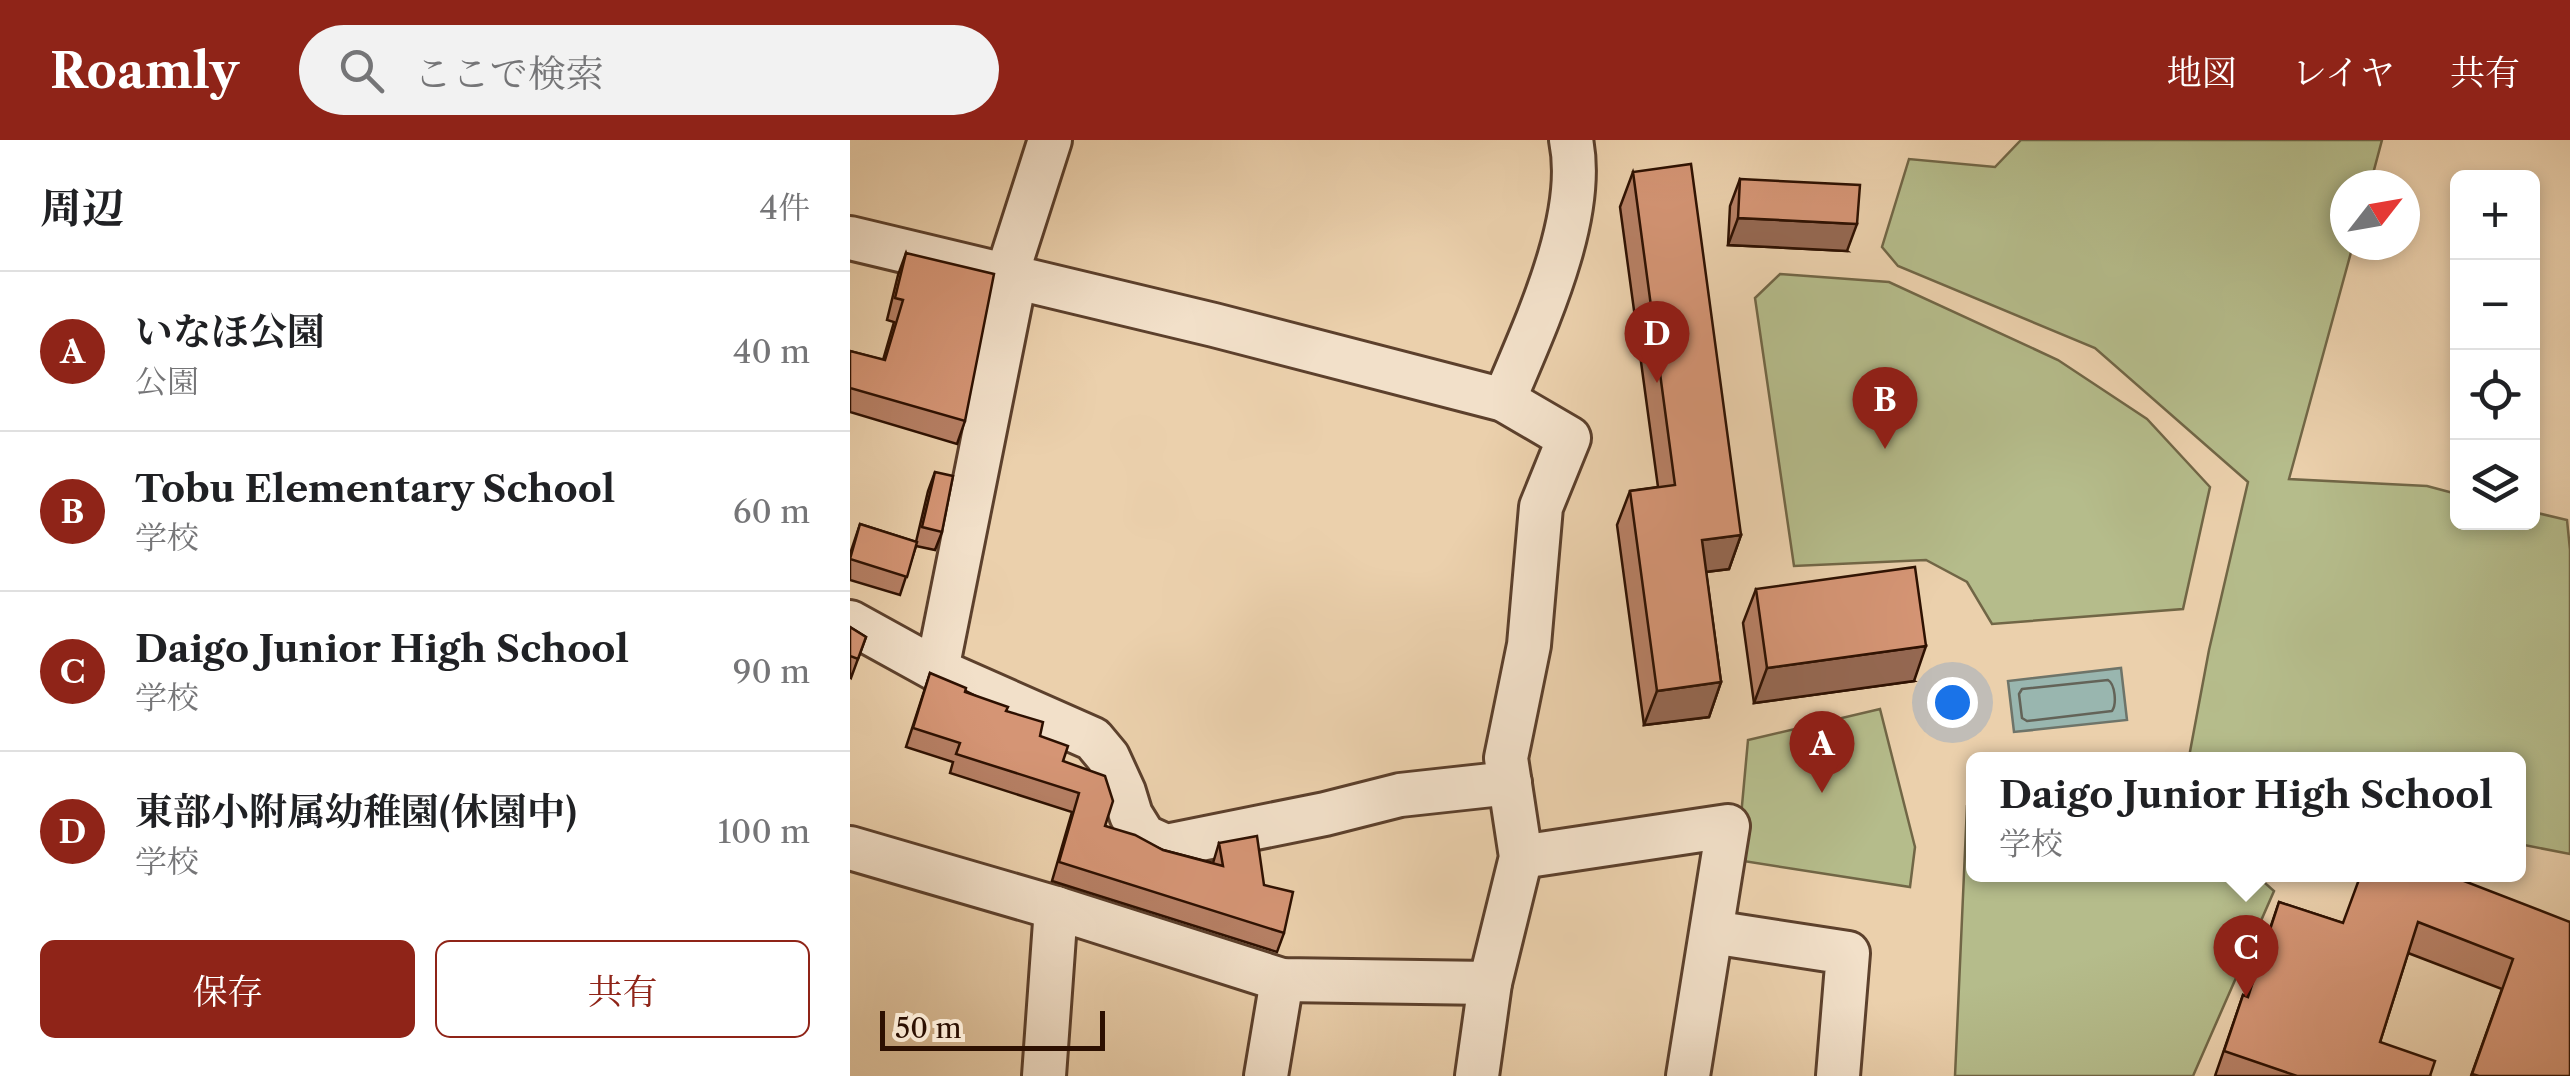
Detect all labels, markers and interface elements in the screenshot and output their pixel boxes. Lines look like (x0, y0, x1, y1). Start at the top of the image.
search box (299, 25, 999, 115)
text: Roamly (50, 41, 239, 100)
icon: search (334, 43, 389, 98)
text: ここで検索 (414, 50, 604, 97)
text: 地図 (2167, 51, 2237, 94)
text: レイヤ (2292, 51, 2395, 94)
text: 共有 (2450, 51, 2520, 94)
north arrow (2330, 170, 2420, 260)
map controls (2450, 170, 2540, 530)
button: + (2450, 170, 2540, 260)
text: 周辺 (40, 182, 124, 234)
text: 4件 (760, 188, 810, 227)
button: − (2450, 260, 2540, 350)
pin: D (1624, 300, 1690, 383)
text: いなほ公園 (135, 308, 325, 355)
text: A (60, 332, 85, 371)
text: 40 m (733, 332, 810, 371)
button: locate (2450, 350, 2540, 440)
text: 公園 (135, 362, 199, 401)
pin: B (1852, 366, 1918, 449)
button: layers (2450, 440, 2540, 530)
text: Tobu Elementary School (135, 465, 615, 512)
text: B (61, 492, 84, 531)
text: 60 m (733, 492, 810, 531)
text: 学校 (135, 518, 199, 557)
text: Daigo Junior High School (135, 625, 629, 672)
text: C (60, 652, 85, 691)
text: 90 m (733, 652, 810, 691)
your location (1927, 677, 1978, 728)
text: 学校 (135, 678, 199, 717)
pin: A (1790, 710, 1854, 793)
popup (1966, 752, 2526, 882)
text: Daigo Junior High School (1999, 771, 2493, 818)
text: 東部小附属幼稚園(休園中) (135, 788, 577, 835)
text: D (59, 812, 86, 851)
text: 100 m (718, 812, 810, 851)
text: 学校 (1999, 824, 2063, 863)
text: 学校 (135, 842, 199, 881)
pin: C (2214, 914, 2278, 997)
button: 保存 (40, 940, 415, 1038)
button: 共有 (435, 940, 810, 1038)
scale bar (880, 1006, 1105, 1050)
text: 50 m (895, 1011, 962, 1045)

